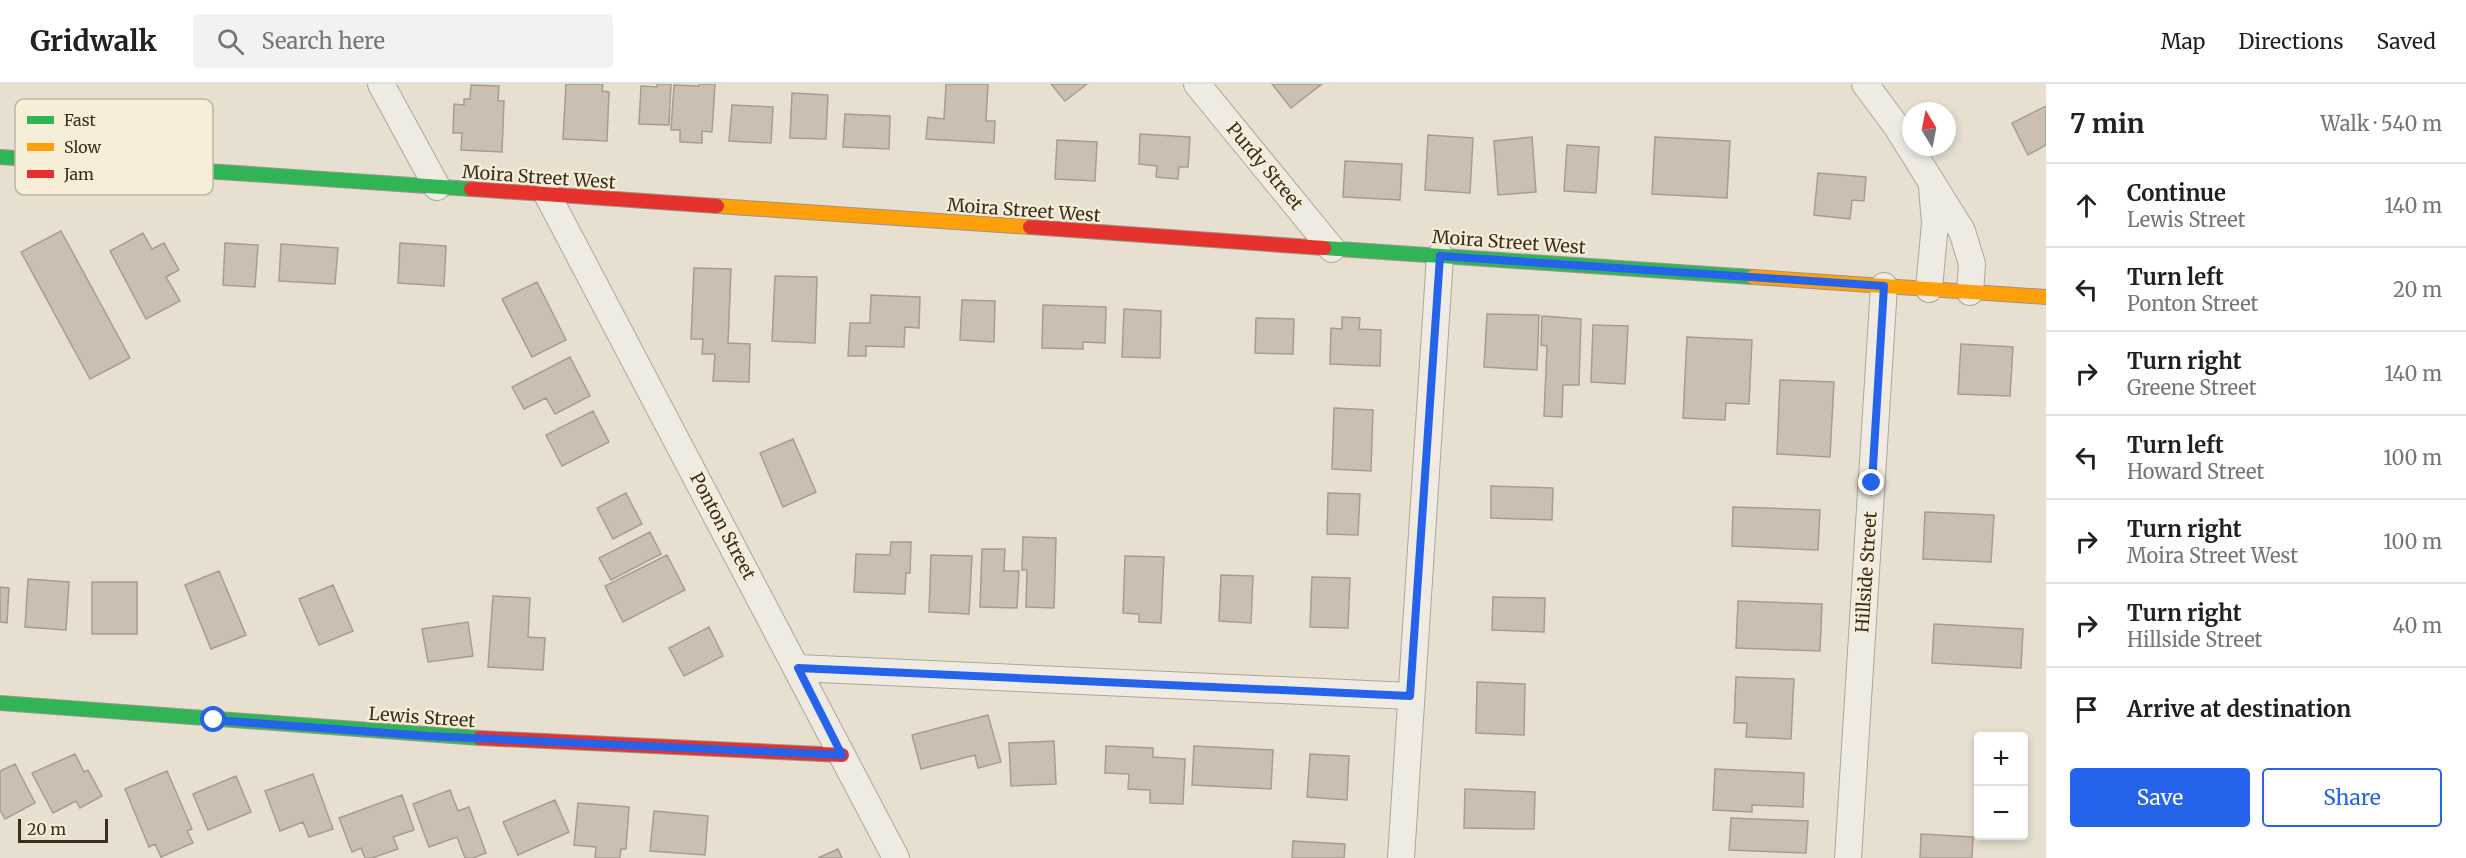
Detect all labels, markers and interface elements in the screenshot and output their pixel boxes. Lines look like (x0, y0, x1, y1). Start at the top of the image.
search box (193, 14, 613, 68)
text: Gridwalk (30, 23, 157, 59)
icon: search (214, 25, 247, 58)
text: Search here (262, 27, 385, 55)
text: Map (2161, 28, 2205, 55)
text: Directions (2238, 28, 2343, 55)
text: Saved (2376, 28, 2436, 55)
legend (15, 99, 213, 195)
north arrow (1902, 102, 1956, 156)
text: 7 min (2070, 107, 2144, 140)
text: Fast (64, 110, 97, 130)
text: Walk · 540 m (2321, 111, 2442, 136)
street label: Purdy Street (1222, 117, 1308, 215)
text: Slow (64, 137, 102, 157)
street label: Moira Street West (461, 160, 617, 194)
text: Jam (63, 164, 94, 184)
text: Continue (2127, 179, 2226, 207)
icon: ahead (2070, 189, 2103, 222)
street label: Moira Street West (946, 193, 1102, 227)
text: 140 m (2385, 193, 2442, 218)
text: Lewis Street (2127, 207, 2246, 232)
street label: Moira Street West (1431, 225, 1587, 259)
text: Turn left (2127, 263, 2224, 291)
icon: left (2070, 273, 2103, 306)
text: 20 m (2393, 277, 2442, 302)
text: Ponton Street (2127, 291, 2258, 316)
text: Turn right (2127, 347, 2241, 375)
icon: right (2070, 357, 2103, 390)
text: 140 m (2385, 361, 2442, 386)
text: Greene Street (2127, 375, 2257, 400)
text: Turn left (2127, 431, 2224, 459)
icon: left (2070, 441, 2103, 474)
text: 100 m (2383, 445, 2442, 470)
text: Howard Street (2127, 459, 2264, 484)
street label: Ponton Street (685, 468, 761, 584)
route end (1858, 469, 1884, 495)
street label: Hillside Street (1850, 510, 1882, 634)
text: Turn right (2127, 515, 2241, 543)
icon: right (2070, 525, 2103, 558)
text: 100 m (2383, 529, 2442, 554)
text: Moira Street West (2127, 543, 2298, 568)
text: Turn right (2127, 599, 2241, 627)
icon: right (2070, 609, 2103, 642)
text: 40 m (2392, 613, 2442, 638)
text: Hillside Street (2127, 627, 2262, 652)
icon: arrive (2070, 693, 2103, 726)
text: Arrive at destination (2127, 695, 2351, 723)
street label: Lewis Street (368, 702, 476, 732)
route start (200, 706, 226, 732)
map controls (1974, 732, 2028, 840)
button: + (1974, 732, 2028, 786)
button: Save (2070, 768, 2250, 827)
button: Share (2262, 768, 2442, 827)
button: − (1974, 786, 2028, 840)
scale bar (18, 816, 108, 844)
text: 20 m (27, 819, 66, 839)

